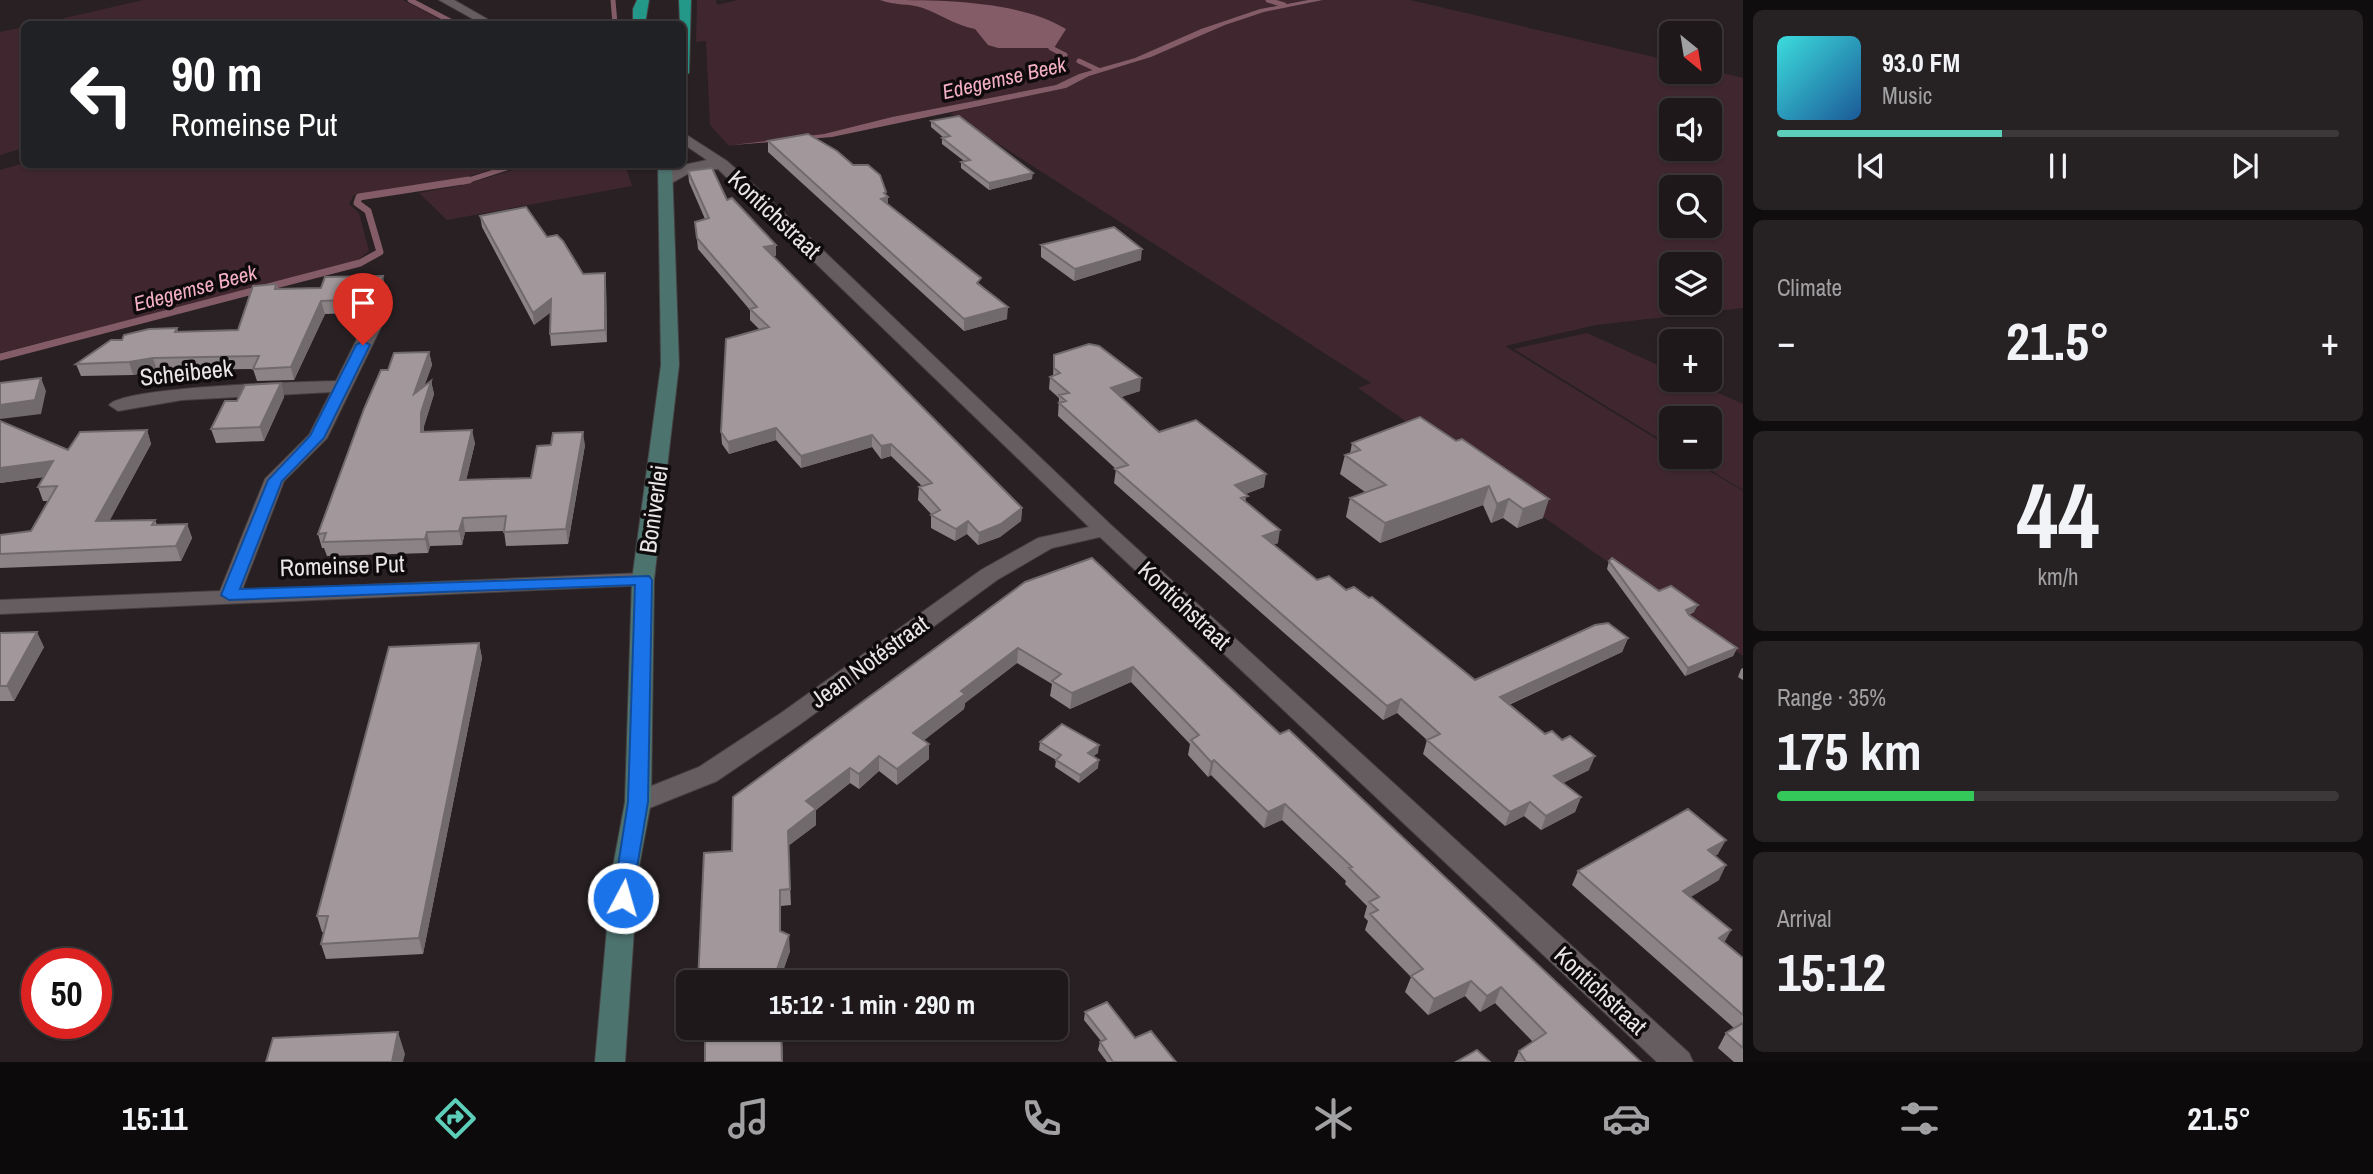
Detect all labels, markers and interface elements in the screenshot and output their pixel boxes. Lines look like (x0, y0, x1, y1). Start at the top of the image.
north arrow (1659, 21, 1722, 84)
map controls (1659, 21, 1722, 469)
text: 90 m (171, 40, 263, 106)
text: 93.0 FM (1882, 45, 1960, 80)
icon: left (56, 49, 147, 140)
water label: Edegemse Beek (939, 49, 1070, 106)
text: Music (1882, 80, 1932, 111)
button: sound (1659, 98, 1722, 161)
text: Romeinse Put (171, 103, 337, 146)
icon: previous (1852, 147, 1890, 185)
icon: pause (2039, 147, 2077, 185)
icon: next (2226, 147, 2264, 185)
street label: Kontichstraat (722, 163, 829, 266)
button: search (1659, 175, 1722, 238)
button: layers (1659, 252, 1722, 315)
water label: Edegemse Beek (130, 257, 261, 318)
text: Climate (1777, 272, 1842, 303)
pin (333, 273, 393, 345)
icon: arrive (344, 284, 382, 322)
text: 21.5° (2006, 306, 2110, 376)
text: − (1777, 316, 1795, 367)
text: + (2321, 316, 2339, 367)
button: + (1659, 329, 1722, 392)
street label: Scheibeek (138, 351, 234, 393)
button: − (1659, 406, 1722, 469)
text: 44 (2017, 454, 2100, 576)
street label: Boniverlei (631, 463, 675, 555)
street label: Romeinse Put (279, 547, 405, 583)
street label: Kontichstraat (1132, 554, 1239, 657)
text: km/h (2038, 561, 2078, 592)
street label: Jean Notéstraat (803, 607, 935, 715)
text: Range · 35% (1777, 682, 1886, 713)
text: 175 km (1777, 716, 1922, 786)
position arrow (586, 861, 660, 935)
text: Arrival (1777, 903, 1832, 934)
text: 15:12 (1777, 937, 1886, 1007)
street label: Kontichstraat (1548, 939, 1655, 1042)
speed limit sign: 50 (21, 948, 112, 1039)
text: 15:12 · 1 min · 290 m (769, 987, 975, 1022)
icon: directions (431, 1094, 480, 1143)
icon: music (724, 1094, 773, 1143)
icon: phone (1017, 1094, 1066, 1143)
icon: climate (1309, 1094, 1358, 1143)
icon: car (1602, 1094, 1651, 1143)
icon: filters (1895, 1094, 1944, 1143)
text: 15:11 (122, 1097, 188, 1140)
text: 21.5° (2187, 1097, 2251, 1140)

